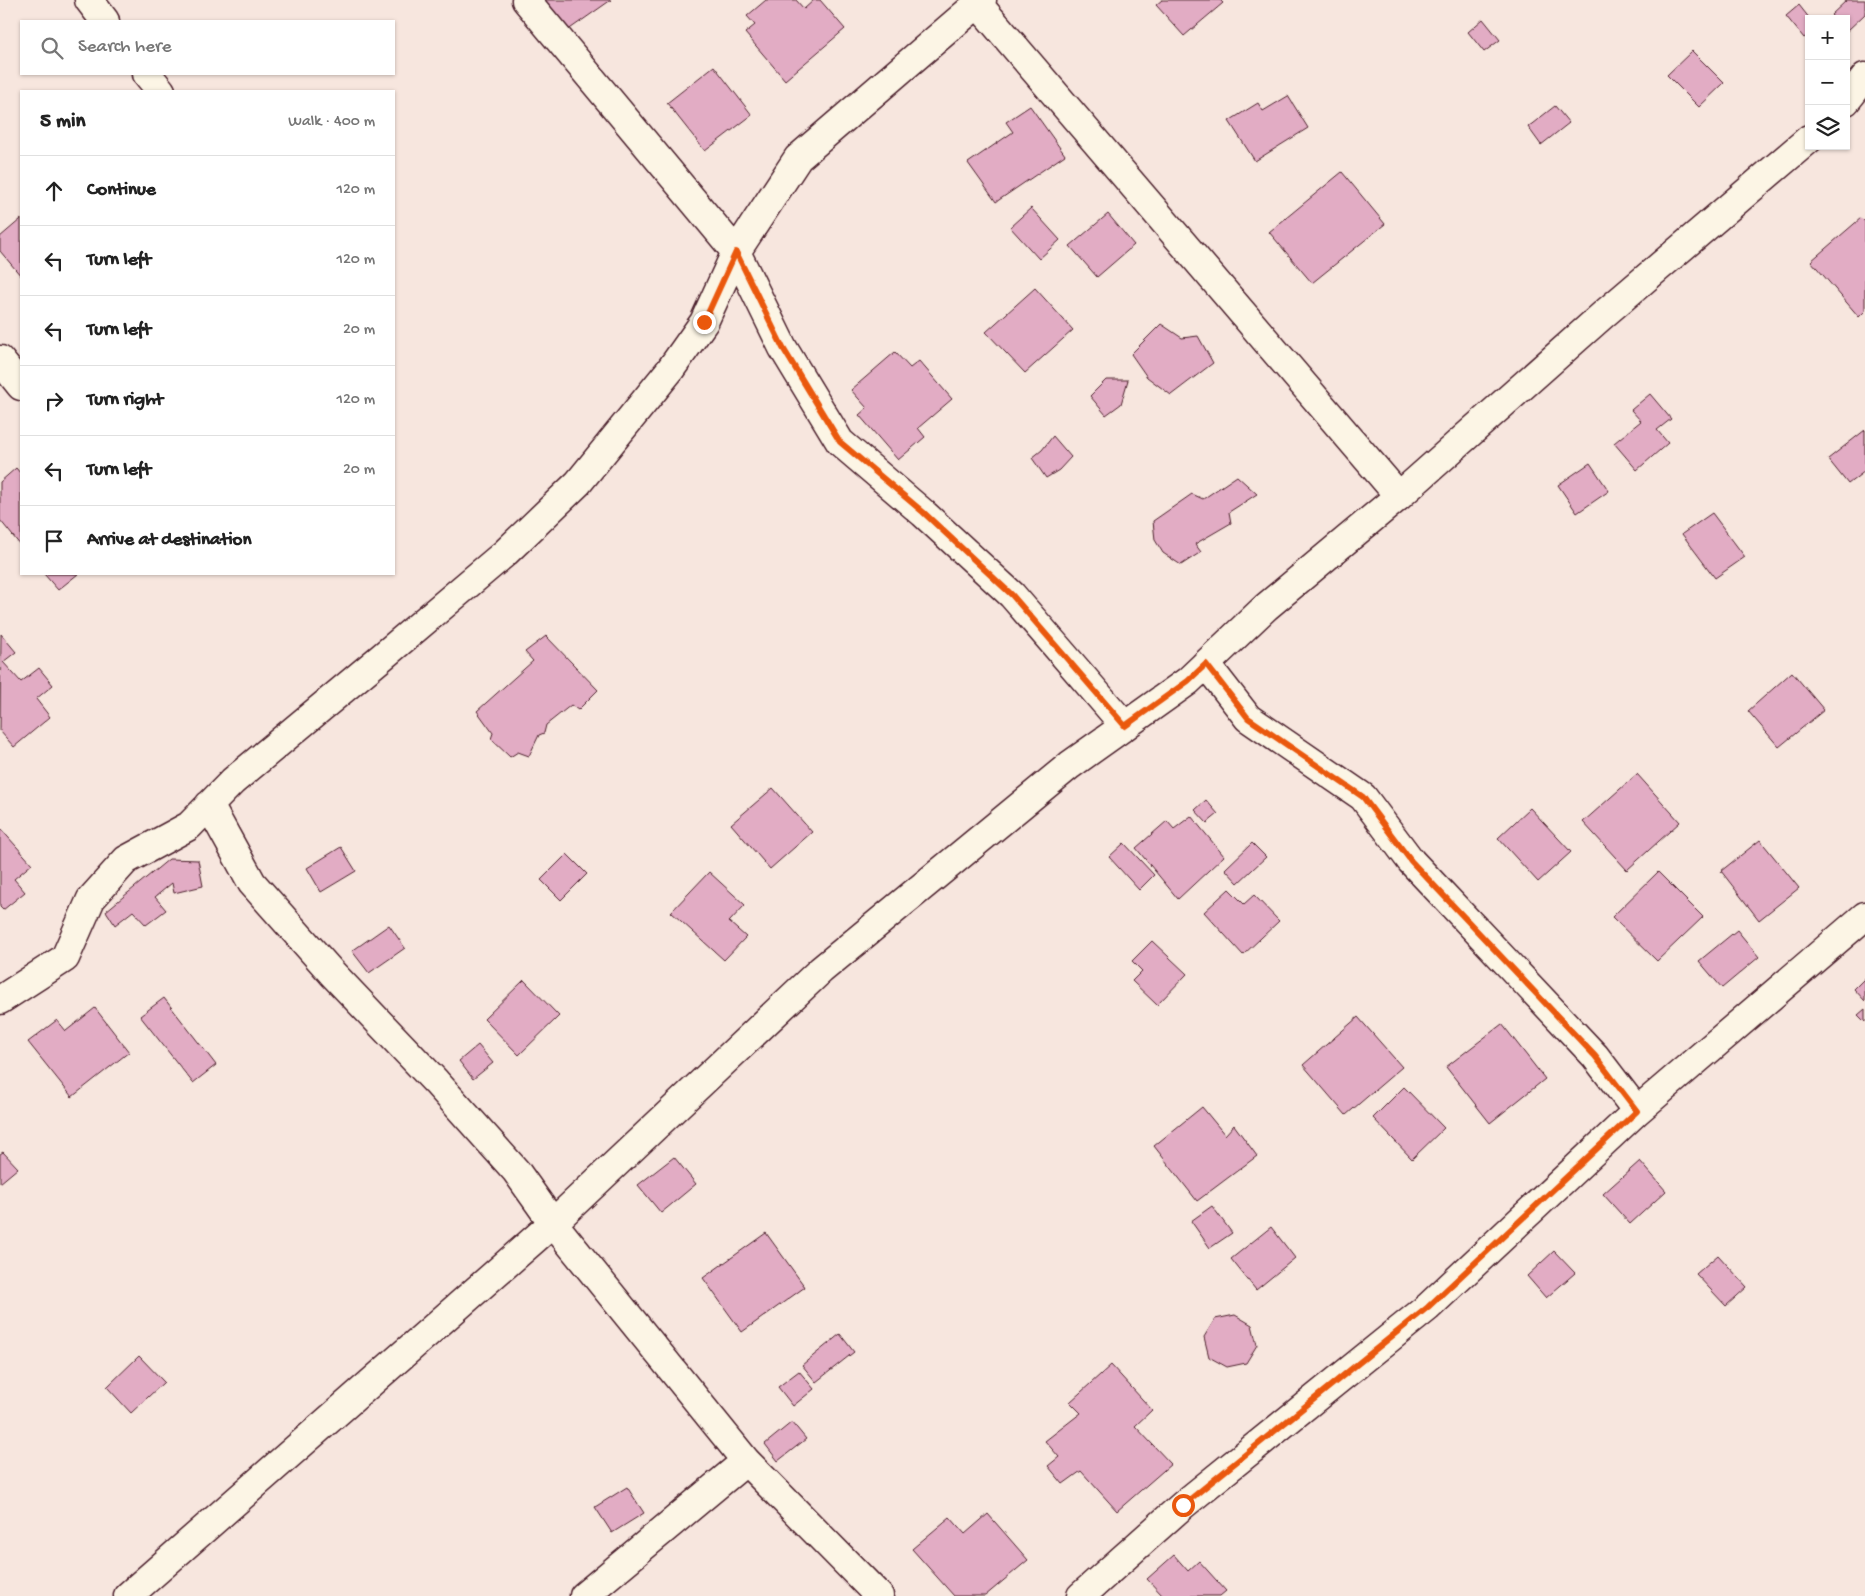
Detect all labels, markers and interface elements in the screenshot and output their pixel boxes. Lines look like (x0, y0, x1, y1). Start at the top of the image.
map controls (1805, 15, 1850, 150)
button: + (1805, 15, 1850, 60)
search box (20, 20, 395, 75)
icon: search (38, 34, 66, 62)
text: Search here (78, 36, 172, 59)
button: − (1805, 60, 1850, 105)
button: layers (1805, 105, 1850, 150)
text: 5 min (40, 110, 85, 135)
text: Walk · 400 m (288, 113, 375, 132)
icon: ahead (40, 177, 68, 205)
text: Continue (87, 179, 156, 202)
text: 120 m (336, 181, 375, 200)
icon: left (40, 247, 68, 275)
text: Turn left (87, 249, 151, 272)
text: 120 m (336, 251, 375, 270)
route end (693, 311, 716, 334)
icon: left (40, 317, 68, 345)
text: Turn left (87, 319, 151, 342)
text: 20 m (343, 321, 375, 340)
icon: right (40, 387, 68, 415)
text: Turn right (87, 389, 163, 412)
text: 120 m (336, 391, 375, 410)
icon: left (40, 457, 68, 485)
text: Turn left (87, 459, 151, 482)
text: 20 m (343, 461, 375, 480)
icon: arrive (40, 527, 68, 555)
text: Arrive at destination (87, 529, 251, 552)
route start (1172, 1494, 1195, 1517)

